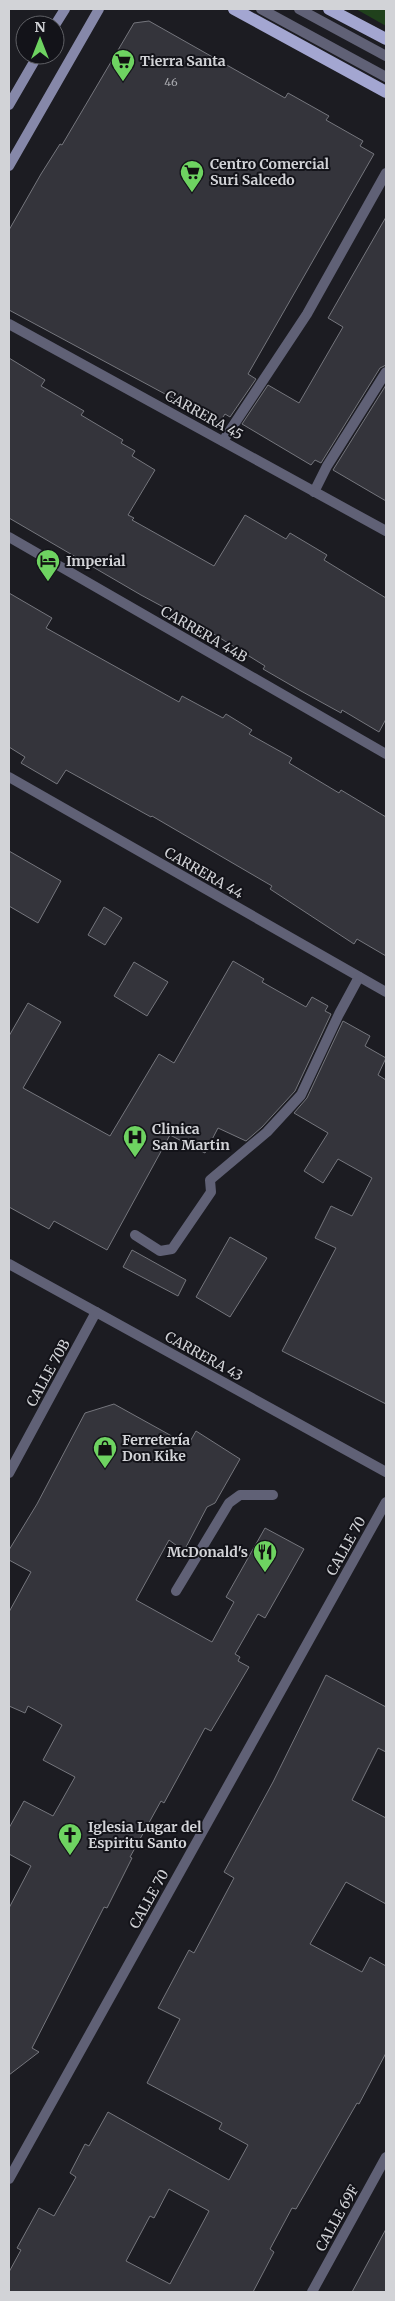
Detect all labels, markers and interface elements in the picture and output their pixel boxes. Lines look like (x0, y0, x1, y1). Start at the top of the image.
north arrow (15, 15, 65, 65)
text: N (34, 18, 46, 36)
supermarket icon: Tierra Santa (110, 48, 136, 82)
place label: Tierra Santa (140, 52, 226, 70)
house number: 46 (164, 75, 178, 89)
place label: Centro Comercial Suri Salcedo (210, 155, 330, 189)
supermarket icon: Centro Comercial Suri Salcedo (179, 159, 205, 193)
street label: CARRERA 45 (162, 386, 246, 444)
hotel icon: Imperial (35, 548, 61, 582)
place label: Imperial (66, 552, 126, 570)
street label: CARRERA 44B (157, 602, 251, 666)
street label: CARRERA 44 (161, 843, 247, 903)
place label: Clinica San Martin (152, 1120, 230, 1154)
hospital icon: Clinica San Martin (122, 1124, 148, 1158)
street label: CARRERA 43 (162, 1327, 246, 1385)
street label: CALLE 70B (22, 1336, 74, 1410)
place label: Ferretería Don Kike (122, 1431, 190, 1465)
shop icon: Ferretería Don Kike (92, 1435, 118, 1469)
street label: CALLE 70 (322, 1513, 370, 1579)
restaurant icon: McDonald's (252, 1539, 278, 1573)
place label: McDonald's (167, 1543, 248, 1561)
place label: Iglesia Lugar del Espiritu Santo (88, 1818, 202, 1852)
church icon: Iglesia Lugar del Espiritu Santo (57, 1822, 83, 1856)
street label: CALLE 70 (125, 1866, 173, 1932)
street label: CALLE 69F (311, 2181, 363, 2254)

